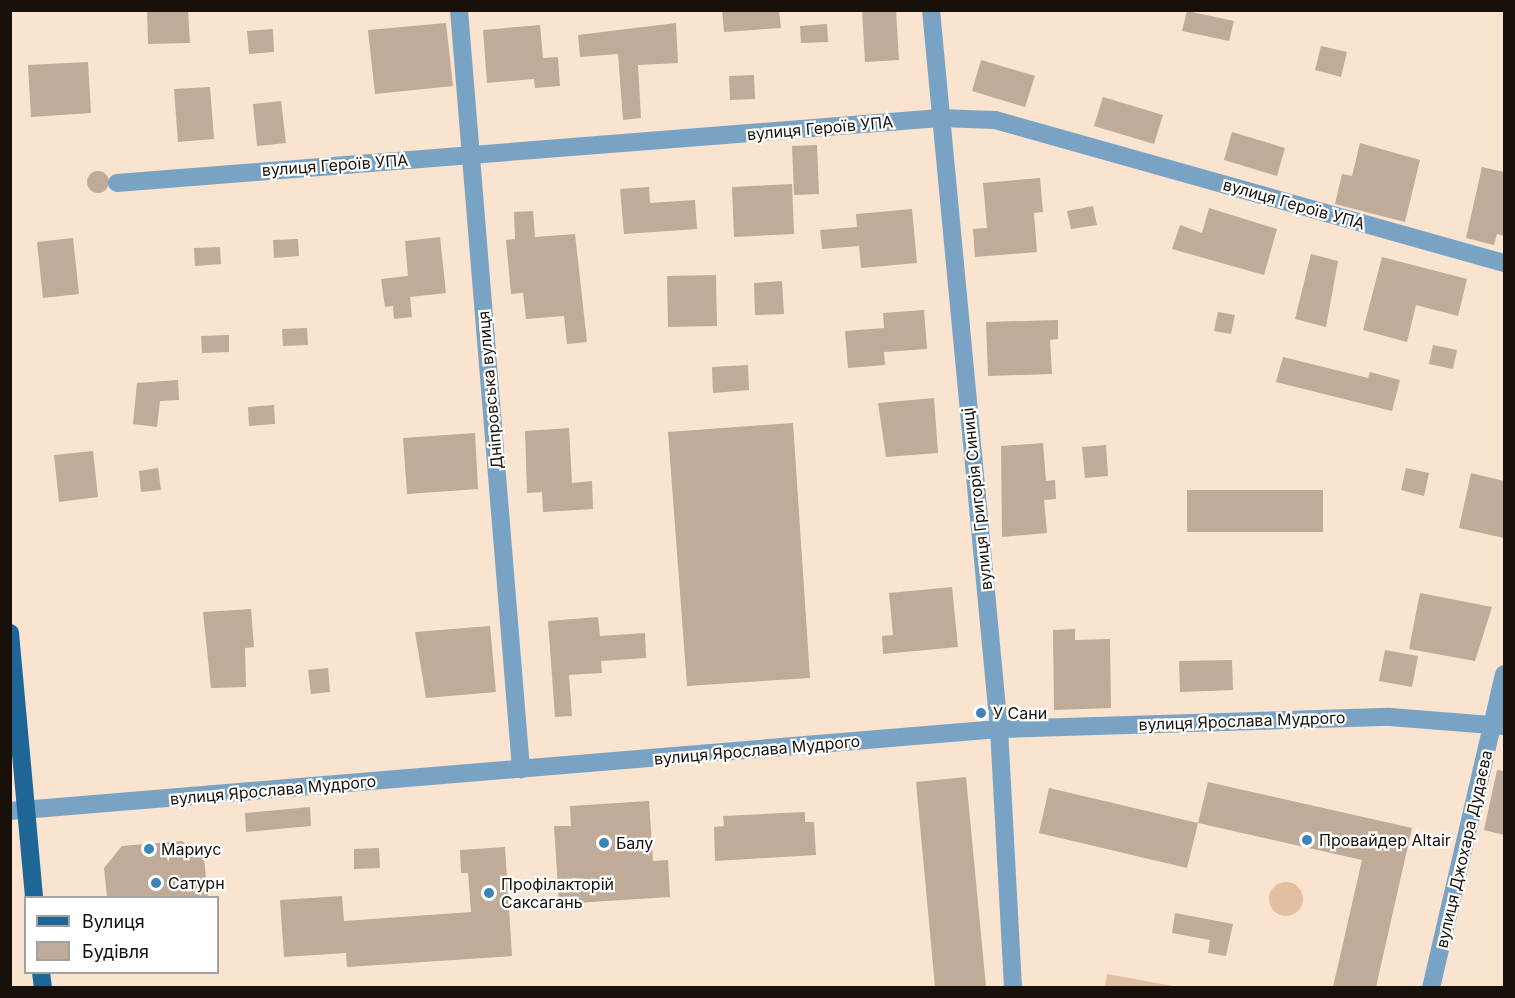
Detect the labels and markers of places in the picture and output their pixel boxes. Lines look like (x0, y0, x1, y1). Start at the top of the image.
place label: У Сани (993, 703, 1047, 723)
marker: У Сани (974, 706, 988, 720)
place label: Провайдер Altair (1319, 830, 1451, 850)
place label: Балу (616, 833, 653, 853)
marker: Провайдер Altair (1300, 833, 1314, 847)
marker: Балу (597, 836, 611, 850)
place label: Мариус (161, 839, 221, 859)
marker: Мариус (142, 842, 156, 856)
place label: Сатурн (168, 873, 225, 893)
place label: Профілакторій Саксагань (501, 874, 614, 912)
marker: Сатурн (149, 876, 163, 890)
marker: Профілакторій Саксагань (482, 886, 496, 900)

